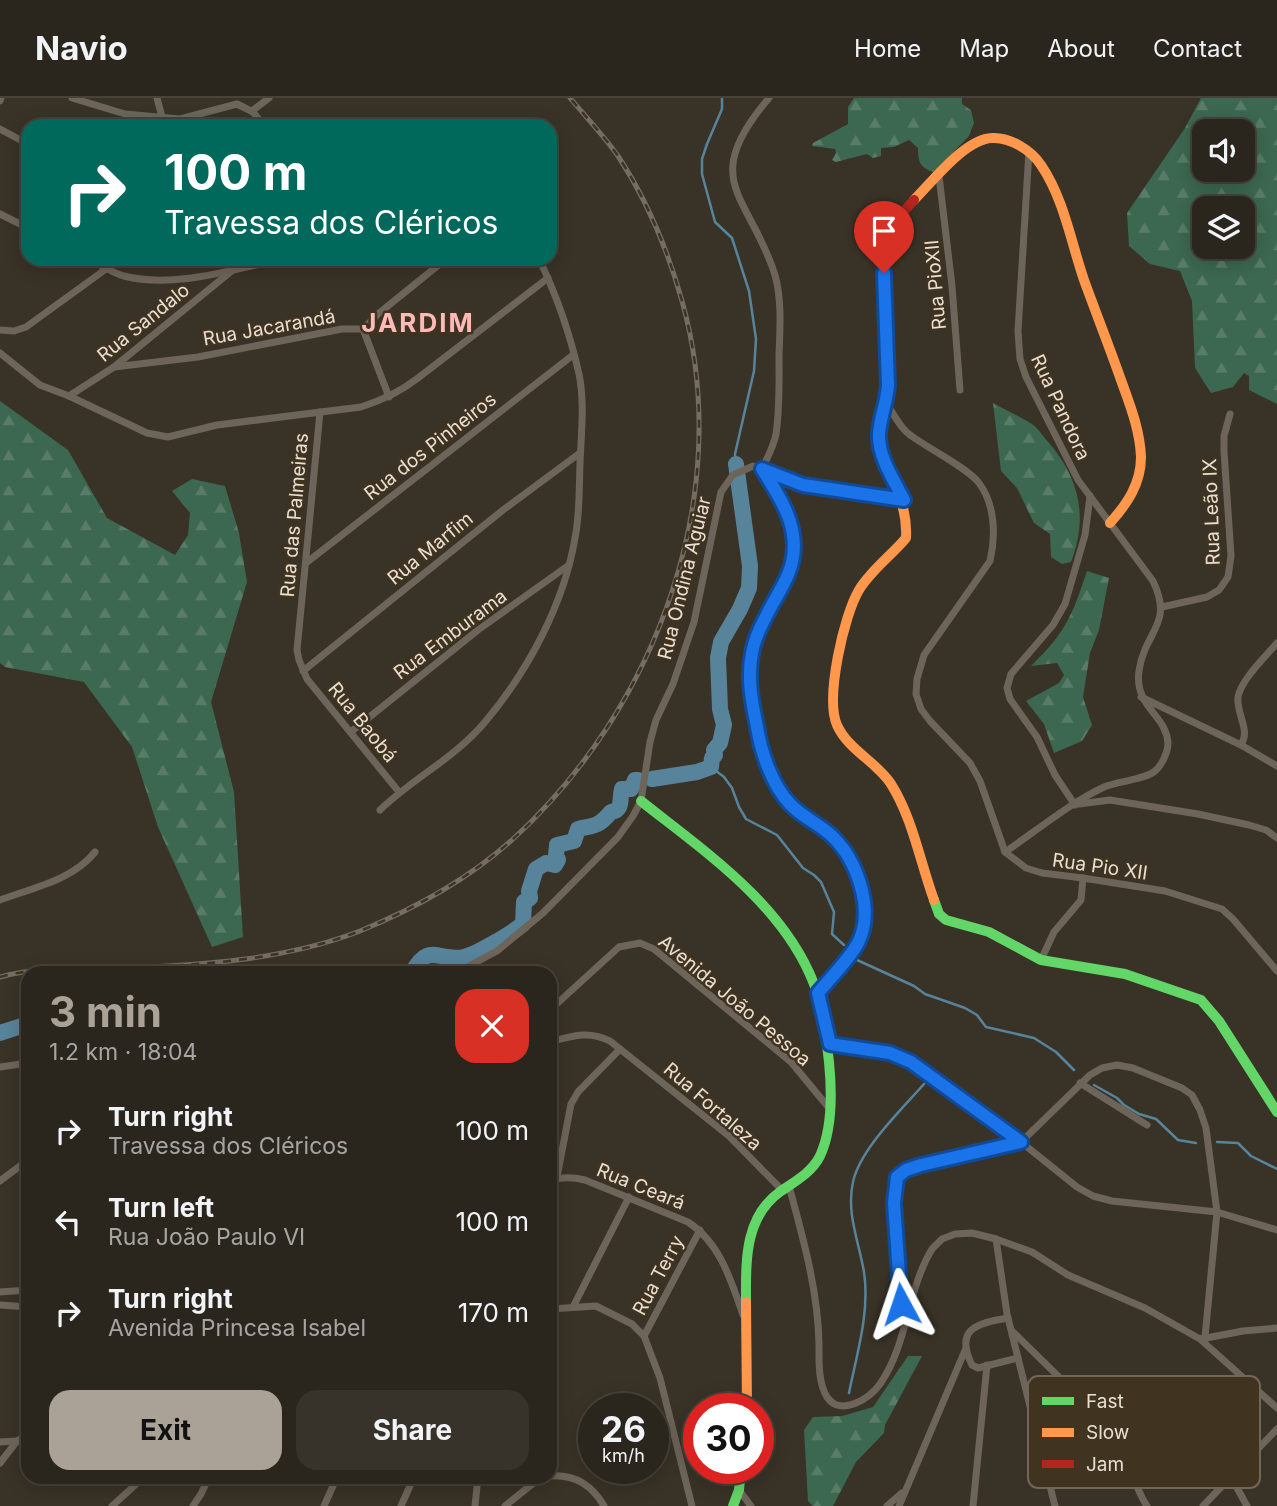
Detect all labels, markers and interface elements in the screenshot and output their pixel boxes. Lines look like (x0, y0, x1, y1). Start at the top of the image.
text: Navio (35, 28, 128, 68)
text: Home (854, 34, 921, 63)
text: Map (959, 34, 1009, 63)
text: About (1047, 34, 1115, 63)
text: Contact (1153, 34, 1242, 63)
map controls (1192, 119, 1255, 259)
button: sound (1192, 119, 1255, 182)
text: 100 m (164, 143, 308, 202)
icon: right (49, 147, 140, 238)
button: layers (1192, 196, 1255, 259)
pin (854, 201, 914, 273)
text: Travessa dos Cléricos (164, 203, 498, 242)
icon: arrive (865, 212, 903, 250)
street label: Rua PioXII (920, 239, 951, 331)
street label: Rua Sandalo (93, 278, 194, 367)
street label: Rua Jacarandá (201, 305, 337, 350)
district label: JARDIM (361, 307, 475, 338)
street label: Rua Pandora (1026, 351, 1095, 464)
street label: Rua dos Pinheiros (360, 388, 501, 505)
street label: Rua das Palmeiras (276, 432, 313, 598)
street label: Rua Leão IX (1198, 458, 1225, 566)
street label: Rua Ondina Aguiar (653, 494, 716, 662)
street label: Rua Marfim (383, 507, 478, 590)
street label: Rua Emburama (389, 584, 511, 684)
street label: Rua Baobá (323, 678, 402, 767)
street label: Rua Pio XII (1051, 848, 1149, 885)
street label: Avenida João Pessoa (654, 930, 816, 1071)
text: 3 min (49, 986, 162, 1037)
button: close (455, 989, 529, 1063)
text: 1.2 km · 18:04 (49, 1038, 197, 1066)
street label: Rua Fortaleza (659, 1058, 766, 1155)
text: Turn right (108, 1101, 233, 1132)
icon: right (49, 1112, 87, 1150)
text: 100 m (456, 1115, 529, 1146)
text: Travessa dos Cléricos (108, 1132, 348, 1160)
street label: Rua Ceará (593, 1158, 688, 1215)
text: Turn left (108, 1192, 214, 1223)
icon: left (49, 1203, 87, 1241)
text: 100 m (456, 1206, 529, 1237)
text: Rua João Paulo VI (108, 1223, 305, 1251)
street label: Rua Terry (628, 1231, 689, 1319)
position arrow (864, 1267, 938, 1341)
text: Turn right (108, 1283, 233, 1314)
icon: right (49, 1294, 87, 1332)
text: 170 m (458, 1297, 529, 1328)
text: Avenida Princesa Isabel (108, 1314, 366, 1342)
legend (1028, 1376, 1260, 1488)
button: Exit (49, 1390, 282, 1470)
button: Share (296, 1390, 529, 1470)
text: Fast (1086, 1390, 1124, 1413)
speed limit sign: 30 (683, 1393, 774, 1484)
text: 26 (601, 1408, 646, 1450)
text: Slow (1086, 1421, 1129, 1444)
text: km/h (602, 1445, 645, 1466)
text: Jam (1086, 1453, 1124, 1476)

